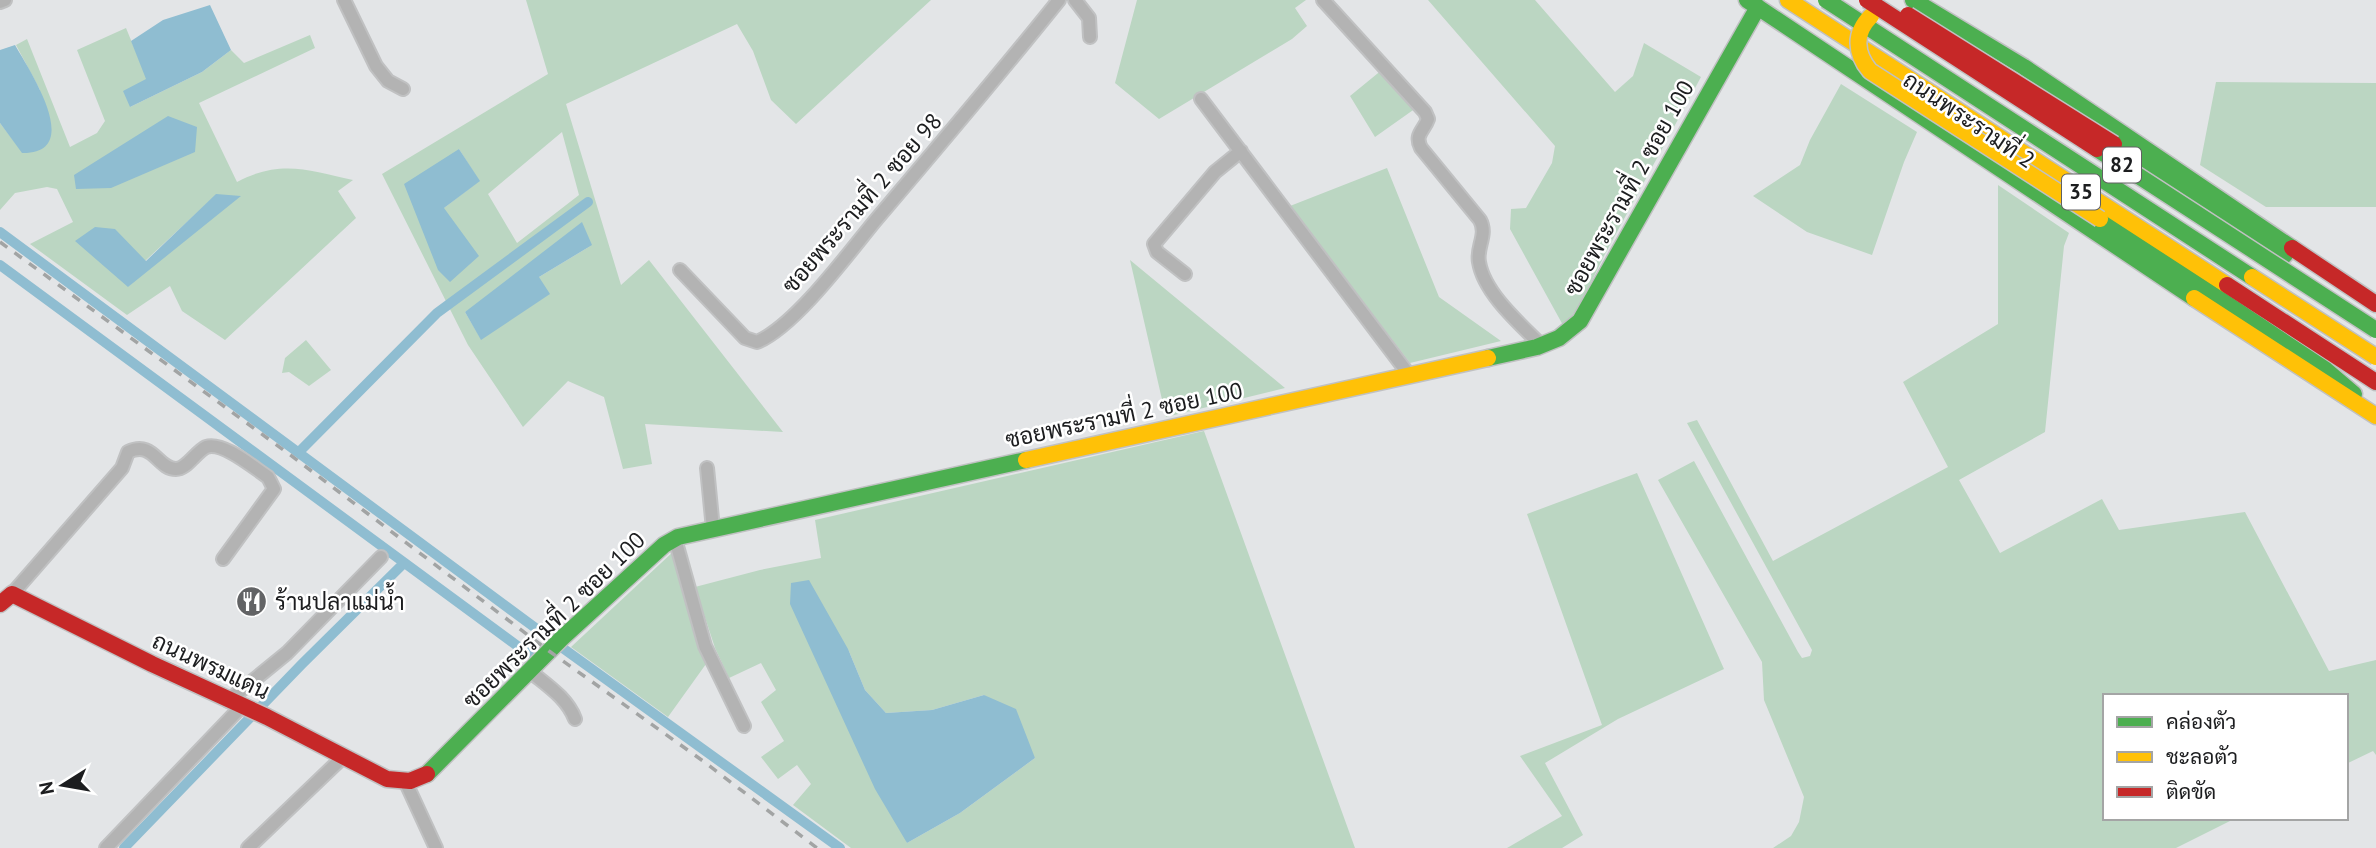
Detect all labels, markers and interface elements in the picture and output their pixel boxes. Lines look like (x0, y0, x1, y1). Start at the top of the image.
street label: ถนนพระรามที่ 2 (1898, 60, 2044, 174)
street label: ซอยพระรามที่ 2 ซอย 100 (1552, 72, 1700, 300)
street label: ซอยพระรามที่ 2 ซอย 98 (771, 103, 948, 299)
road number: 82 (2103, 148, 2141, 182)
road number: 35 (2062, 174, 2100, 210)
street label: ซอยพระรามที่ 2 ซอย 100 (1001, 369, 1245, 454)
street label: ซอยพระรามที่ 2 ซอย 100 (452, 521, 651, 714)
place label: ร้านปลาแม่น้ำ (275, 582, 405, 616)
restaurant icon: ร้านปลาแม่น้ำ (235, 585, 269, 619)
street label: ถนนพรมแดน (148, 626, 274, 705)
legend (2103, 694, 2348, 820)
text: คล่องตัว (2166, 708, 2236, 735)
text: ชะลอตัว (2166, 743, 2238, 770)
north arrow (28, 750, 98, 820)
text: ติดขัด (2166, 778, 2216, 805)
text: N (33, 780, 59, 797)

